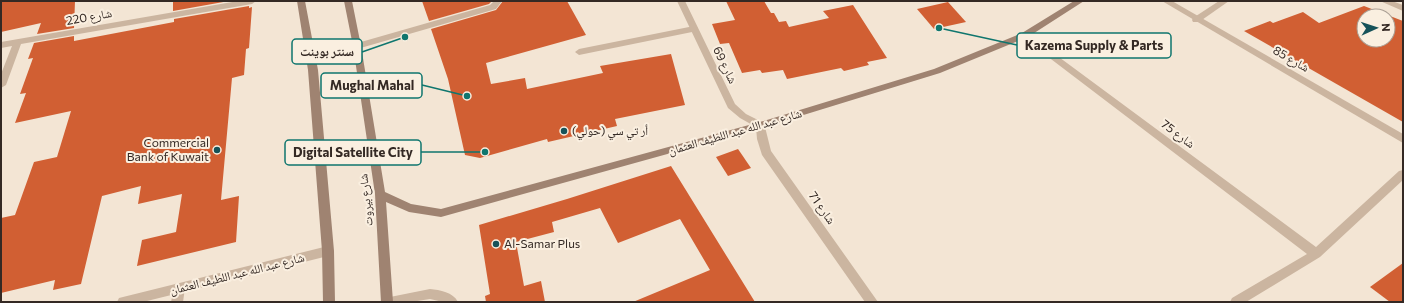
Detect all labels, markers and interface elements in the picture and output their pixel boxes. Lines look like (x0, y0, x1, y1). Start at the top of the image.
street label: شارع 220 (65, 5, 113, 29)
north arrow (1356, 8, 1396, 48)
text: N (1380, 23, 1393, 32)
callout: Kazema Supply & Parts (1017, 33, 1171, 58)
text: Kazema Supply & Parts (1025, 37, 1163, 53)
callout: سنتر بوينت (292, 39, 362, 64)
street label: شارع 85 (1270, 42, 1312, 76)
text: سنتر بوينت (300, 43, 354, 59)
street label: شارع 69 (709, 44, 741, 86)
callout: Mughal Mahal (321, 73, 422, 98)
text: Mughal Mahal (330, 77, 414, 93)
street label: شارع عبد الله عبد اللطيف العثمان (666, 105, 804, 159)
street label: شارع 75 (1158, 116, 1198, 152)
place label: أر تي سي (حولي) (572, 123, 648, 141)
marker: أر تي سي (حولي) (559, 126, 569, 136)
place label: Commercial Bank of Kuwait (127, 135, 209, 163)
callout: Digital Satellite City (285, 140, 421, 165)
text: Digital Satellite City (293, 144, 413, 160)
marker: Commercial Bank of Kuwait (212, 145, 222, 155)
street label: شارع بيروت (355, 173, 377, 227)
street label: شارع 71 (805, 188, 839, 228)
place label: Al-Samar Plus (504, 236, 580, 250)
marker: Al-Samar Plus (491, 239, 501, 249)
street label: شارع عبد الله عبد اللطيف العثمان (168, 249, 306, 298)

